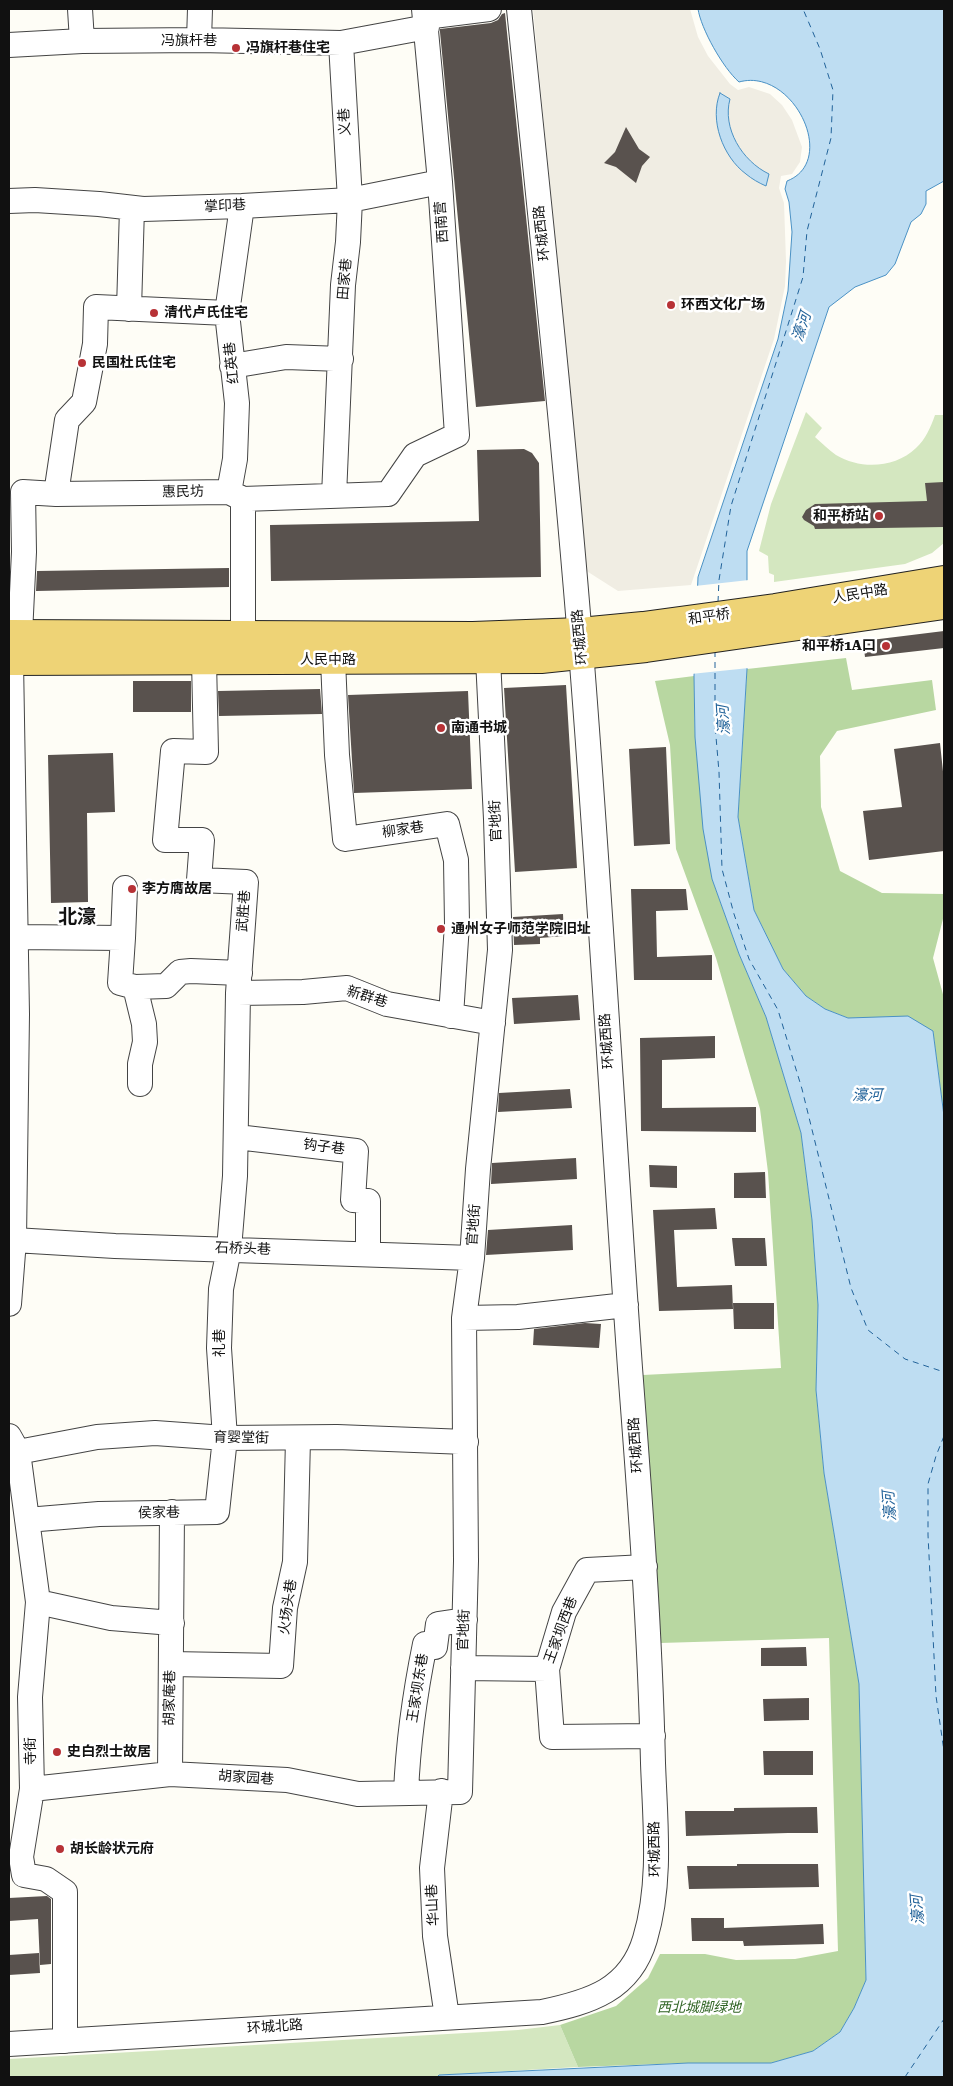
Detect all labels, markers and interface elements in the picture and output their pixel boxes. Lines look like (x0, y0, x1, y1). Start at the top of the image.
street label: 冯旗杆巷 (161, 33, 217, 49)
place label: 冯旗杆巷住宅 (246, 40, 330, 56)
marker: 冯旗杆巷住宅 (230, 42, 242, 54)
street label: 义巷 (336, 108, 354, 136)
street label: 掌印巷 (204, 197, 246, 215)
street label: 西南营 (432, 200, 452, 244)
street label: 环城西路 (531, 204, 553, 262)
street label: 田家巷 (335, 257, 355, 301)
place label: 环西文化广场 (681, 297, 765, 313)
marker: 环西文化广场 (665, 299, 677, 311)
place label: 清代卢氏住宅 (164, 305, 248, 321)
marker: 清代卢氏住宅 (148, 307, 160, 319)
water label: 濠河 (789, 310, 815, 344)
street label: 红英巷 (221, 341, 243, 385)
place label: 民国杜氏住宅 (92, 355, 176, 371)
marker: 民国杜氏住宅 (76, 357, 88, 369)
street label: 惠民坊 (162, 483, 204, 501)
place label: 和平桥站 (813, 508, 869, 524)
marker: 和平桥站 (873, 510, 885, 522)
street label: 人民中路 (831, 581, 889, 607)
street label: 和平桥 (687, 606, 731, 628)
street label: 环城西路 (569, 608, 591, 666)
place label: 和平桥1A口 (802, 638, 876, 654)
marker: 和平桥1A口 (880, 640, 892, 652)
street label: 人民中路 (300, 652, 356, 668)
water label: 濠河 (714, 705, 734, 735)
place label: 南通书城 (451, 720, 507, 736)
marker: 南通书城 (435, 722, 447, 734)
street label: 官地街 (487, 800, 505, 842)
street label: 柳家巷 (381, 819, 425, 841)
place label: 李方膺故居 (142, 881, 212, 897)
marker: 李方膺故居 (126, 883, 138, 895)
street label: 武胜巷 (234, 889, 254, 933)
district label: 北濠 (58, 906, 96, 928)
place label: 通州女子师范学院旧址 (451, 921, 591, 937)
marker: 通州女子师范学院旧址 (435, 923, 447, 935)
street label: 新群巷 (344, 983, 390, 1011)
street label: 环城西路 (597, 1012, 617, 1070)
water label: 濠河 (852, 1087, 882, 1105)
street label: 钩子巷 (302, 1136, 346, 1158)
street label: 官地街 (464, 1203, 484, 1247)
street label: 石桥头巷 (215, 1240, 271, 1258)
street label: 礼巷 (212, 1329, 228, 1357)
street label: 环城西路 (626, 1416, 646, 1474)
street label: 育婴堂街 (213, 1429, 269, 1447)
water label: 濠河 (880, 1490, 900, 1522)
street label: 侯家巷 (138, 1504, 180, 1522)
street label: 火场头巷 (276, 1578, 300, 1636)
street label: 王家坝西巷 (541, 1594, 581, 1666)
street label: 官地街 (455, 1609, 473, 1651)
street label: 王家坝东巷 (404, 1652, 432, 1724)
street label: 胡家庵巷 (161, 1670, 179, 1726)
street label: 寺街 (22, 1737, 40, 1765)
place label: 史白烈士故居 (67, 1744, 151, 1760)
marker: 史白烈士故居 (51, 1746, 63, 1758)
street label: 胡家园巷 (217, 1768, 275, 1788)
street label: 环城西路 (646, 1821, 664, 1877)
place label: 胡长龄状元府 (70, 1841, 154, 1857)
marker: 胡长龄状元府 (54, 1843, 66, 1855)
street label: 华山巷 (424, 1884, 442, 1926)
water label: 濠河 (908, 1894, 928, 1926)
park label: 西北城脚绿地 (657, 2000, 741, 2016)
street label: 环城北路 (246, 2017, 304, 2037)

